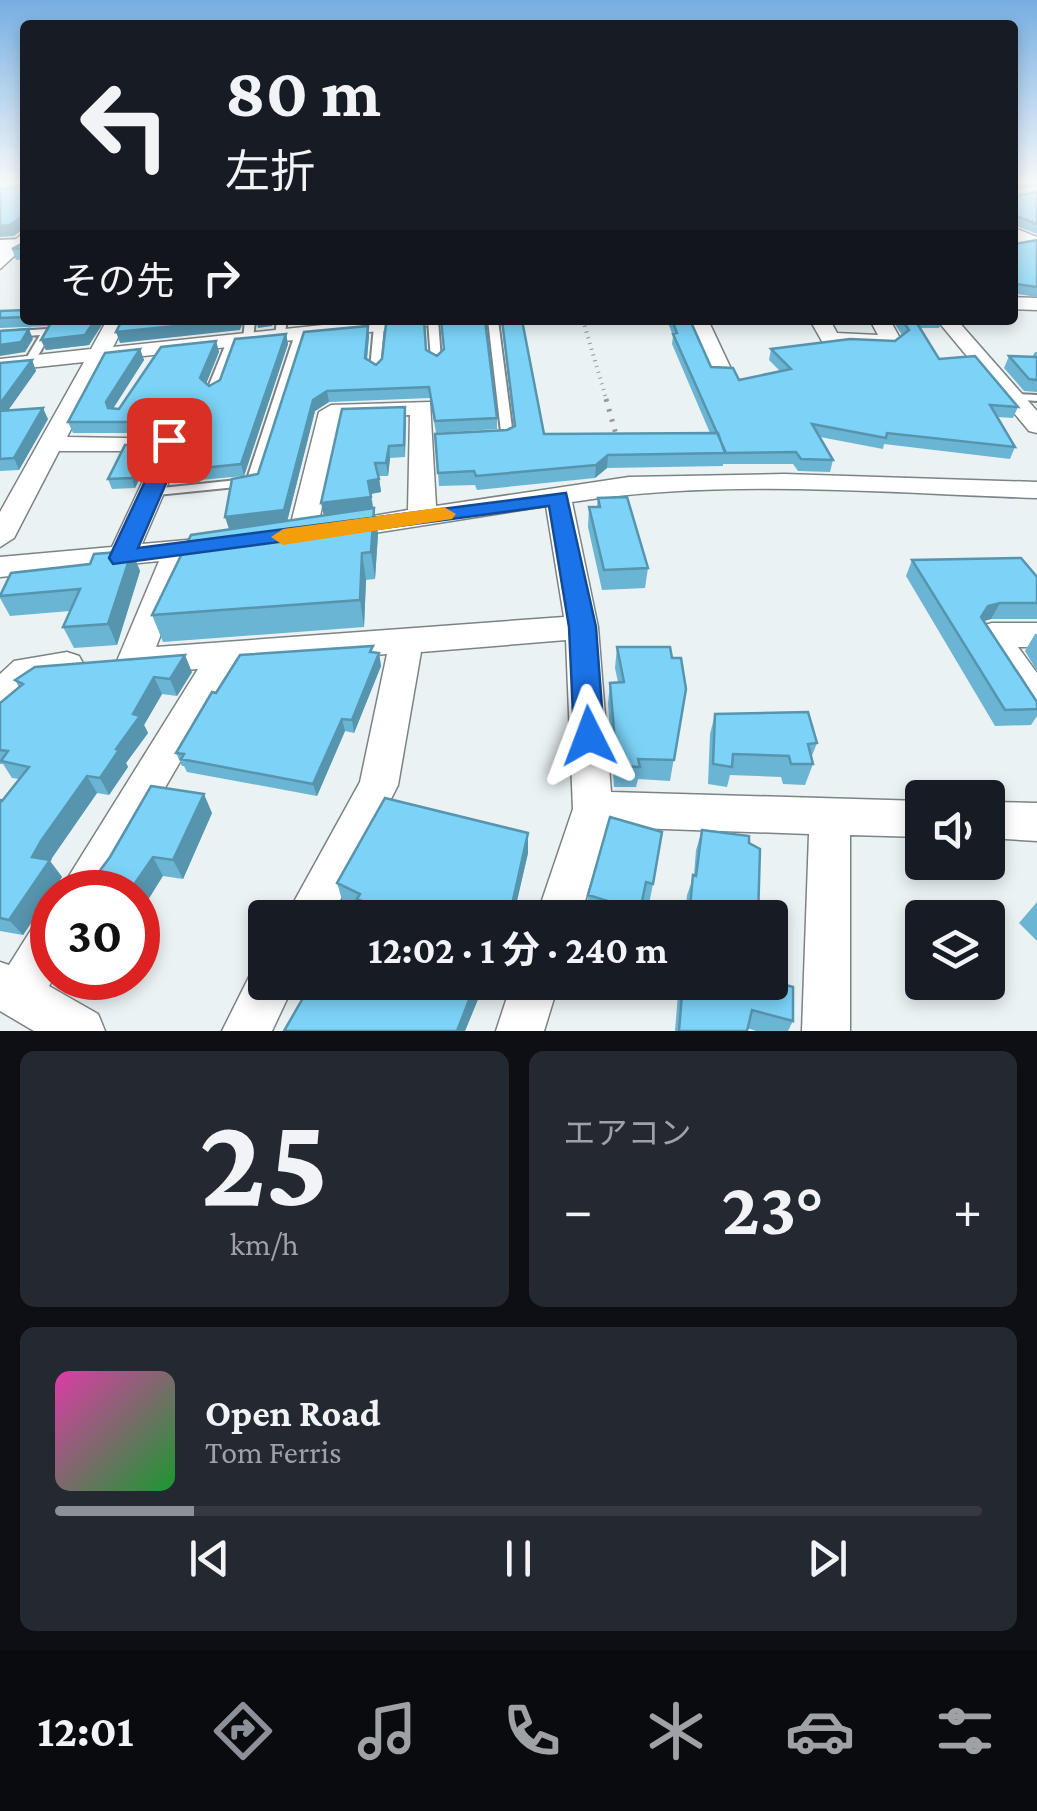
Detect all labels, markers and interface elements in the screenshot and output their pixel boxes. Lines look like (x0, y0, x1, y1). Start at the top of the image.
text: 80 m (225, 53, 381, 131)
icon: left (60, 60, 190, 190)
text: 左折 (225, 147, 315, 197)
icon: right (194, 250, 249, 305)
text: その先 (60, 260, 174, 302)
pin (127, 398, 212, 483)
icon: arrive (142, 413, 197, 468)
position arrow (537, 684, 641, 788)
map controls (905, 780, 1005, 1000)
button: sound (905, 780, 1005, 880)
speed limit sign: 30 (30, 870, 160, 1000)
button: layers (905, 900, 1005, 1000)
text: 12:02 · 1 分 · 240 m (368, 929, 668, 971)
text: 25 (199, 1088, 329, 1233)
text: エアコン (564, 1115, 692, 1151)
text: 23° (721, 1167, 824, 1250)
text: − (564, 1179, 593, 1240)
text: + (953, 1179, 982, 1240)
text: km/h (230, 1226, 299, 1262)
text: Open Road (205, 1392, 381, 1434)
text: Tom Ferris (205, 1434, 342, 1470)
icon: previous (182, 1531, 237, 1586)
icon: pause (491, 1531, 546, 1586)
icon: next (800, 1531, 855, 1586)
icon: directions (208, 1696, 278, 1766)
icon: music (352, 1696, 422, 1766)
icon: phone (497, 1696, 567, 1766)
icon: climate (641, 1696, 711, 1766)
icon: car (785, 1696, 855, 1766)
icon: filters (930, 1696, 1000, 1766)
text: 12:01 (37, 1706, 134, 1756)

